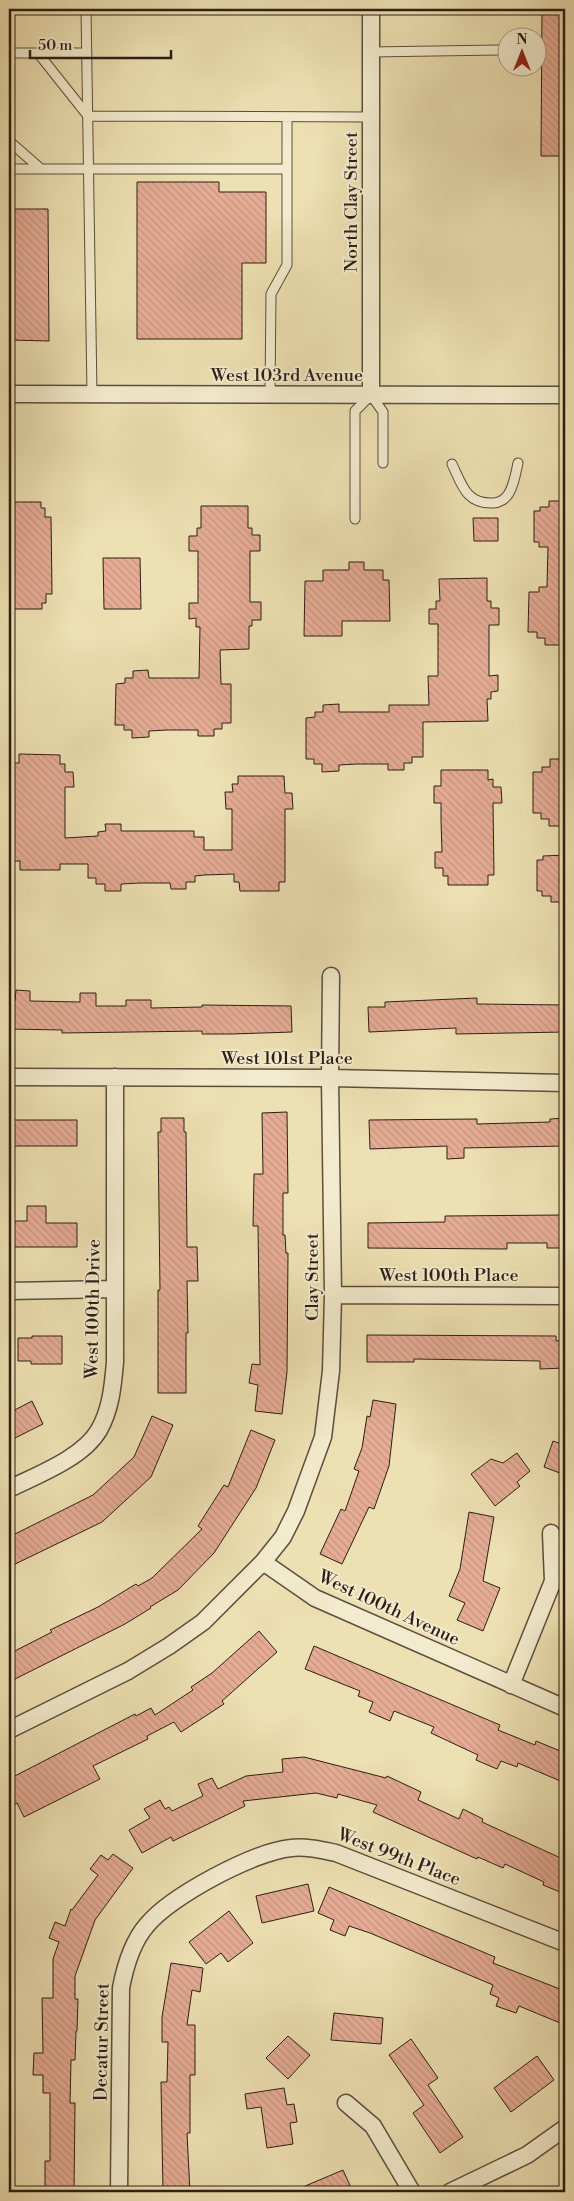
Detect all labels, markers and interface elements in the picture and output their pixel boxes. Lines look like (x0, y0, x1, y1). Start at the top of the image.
scale bar (30, 28, 171, 60)
north arrow (496, 28, 546, 78)
text: N (516, 31, 528, 49)
text: 50 m (38, 36, 72, 55)
street label: North Clay Street (340, 131, 363, 272)
street label: West 103rd Avenue (210, 364, 363, 387)
street label: West 101st Place (220, 1047, 353, 1070)
street label: Clay Street (301, 1232, 324, 1321)
street label: West 100th Drive (80, 1239, 106, 1380)
street label: West 100th Place (378, 1264, 519, 1287)
street label: West 100th Avenue (314, 1565, 464, 1651)
street label: West 99th Place (333, 1823, 464, 1891)
street label: Decatur Street (89, 1982, 115, 2101)

